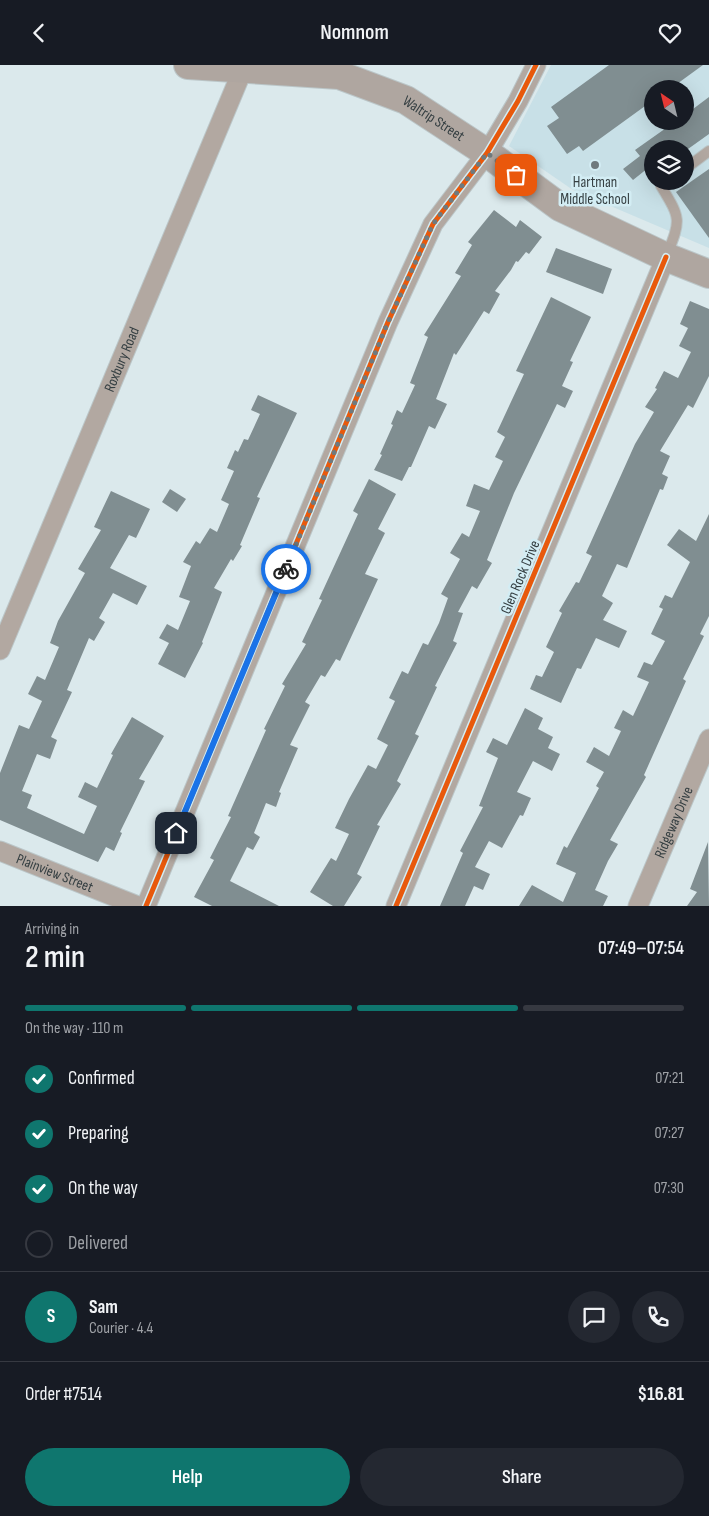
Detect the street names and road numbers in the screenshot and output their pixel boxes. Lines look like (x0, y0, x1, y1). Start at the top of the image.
street label: Waltrip Street (399, 91, 468, 146)
street label: Roxbury Road (100, 324, 144, 395)
street label: Glen Rock Drive (496, 537, 545, 617)
street label: Ridgeway Drive (650, 784, 698, 861)
street label: Plainview Street (13, 849, 96, 897)

